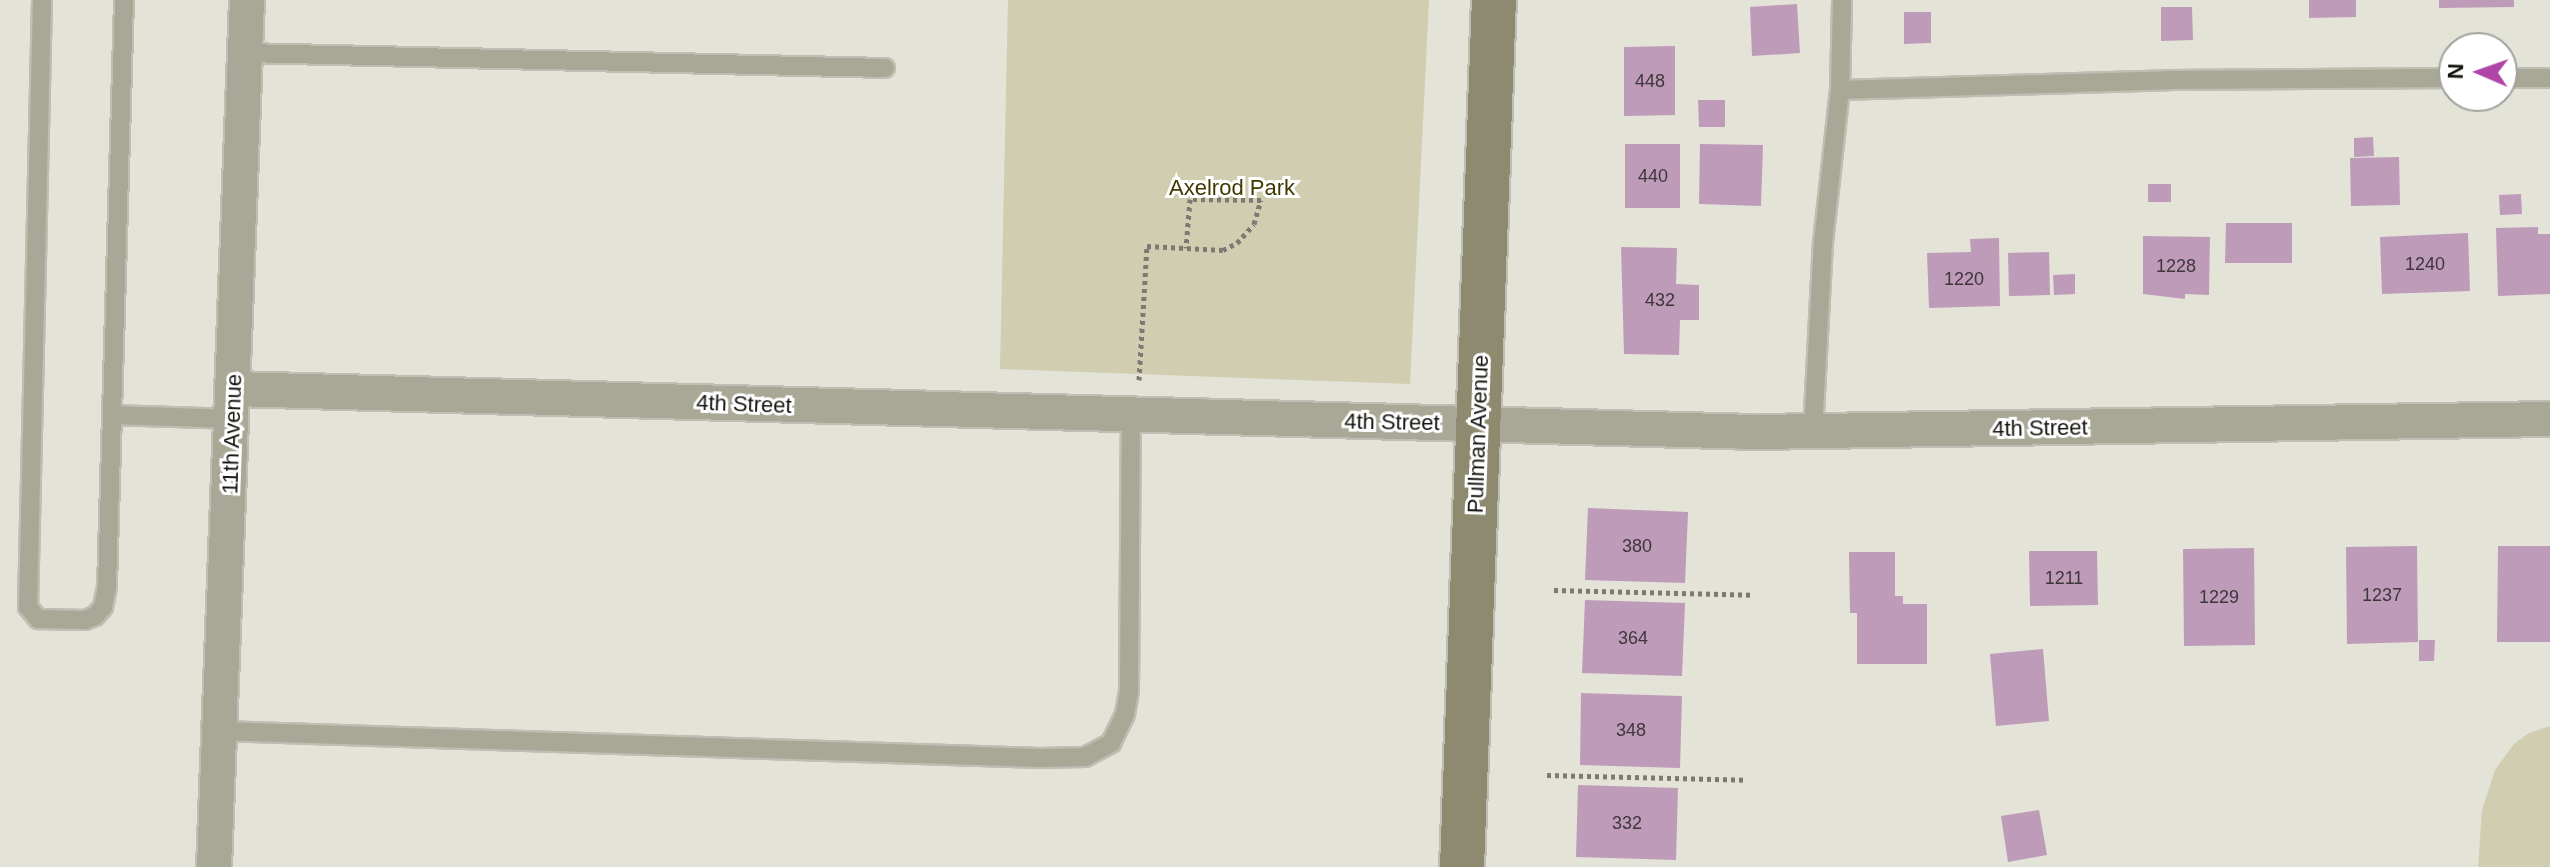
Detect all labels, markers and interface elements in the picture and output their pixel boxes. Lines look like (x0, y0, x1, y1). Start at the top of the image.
north arrow (2438, 32, 2518, 112)
text: N (2443, 63, 2468, 80)
house number: 448 (1635, 70, 1665, 92)
house number: 440 (1638, 165, 1668, 187)
park label: Axelrod Park (1169, 175, 1295, 201)
house number: 1240 (2405, 253, 2445, 275)
house number: 1228 (2156, 255, 2196, 277)
house number: 1220 (1944, 268, 1984, 290)
house number: 432 (1645, 289, 1675, 311)
street label: Pullman Avenue (1462, 354, 1494, 514)
street label: 11th Avenue (217, 373, 247, 495)
street label: 4th Street (696, 389, 792, 419)
street label: 4th Street (1344, 408, 1440, 436)
street label: 4th Street (1992, 414, 2088, 442)
house number: 380 (1622, 535, 1652, 557)
house number: 1211 (2045, 567, 2083, 589)
house number: 1237 (2362, 584, 2402, 606)
house number: 1229 (2199, 586, 2239, 608)
house number: 364 (1618, 627, 1648, 649)
house number: 348 (1616, 719, 1646, 741)
house number: 332 (1612, 812, 1642, 834)

